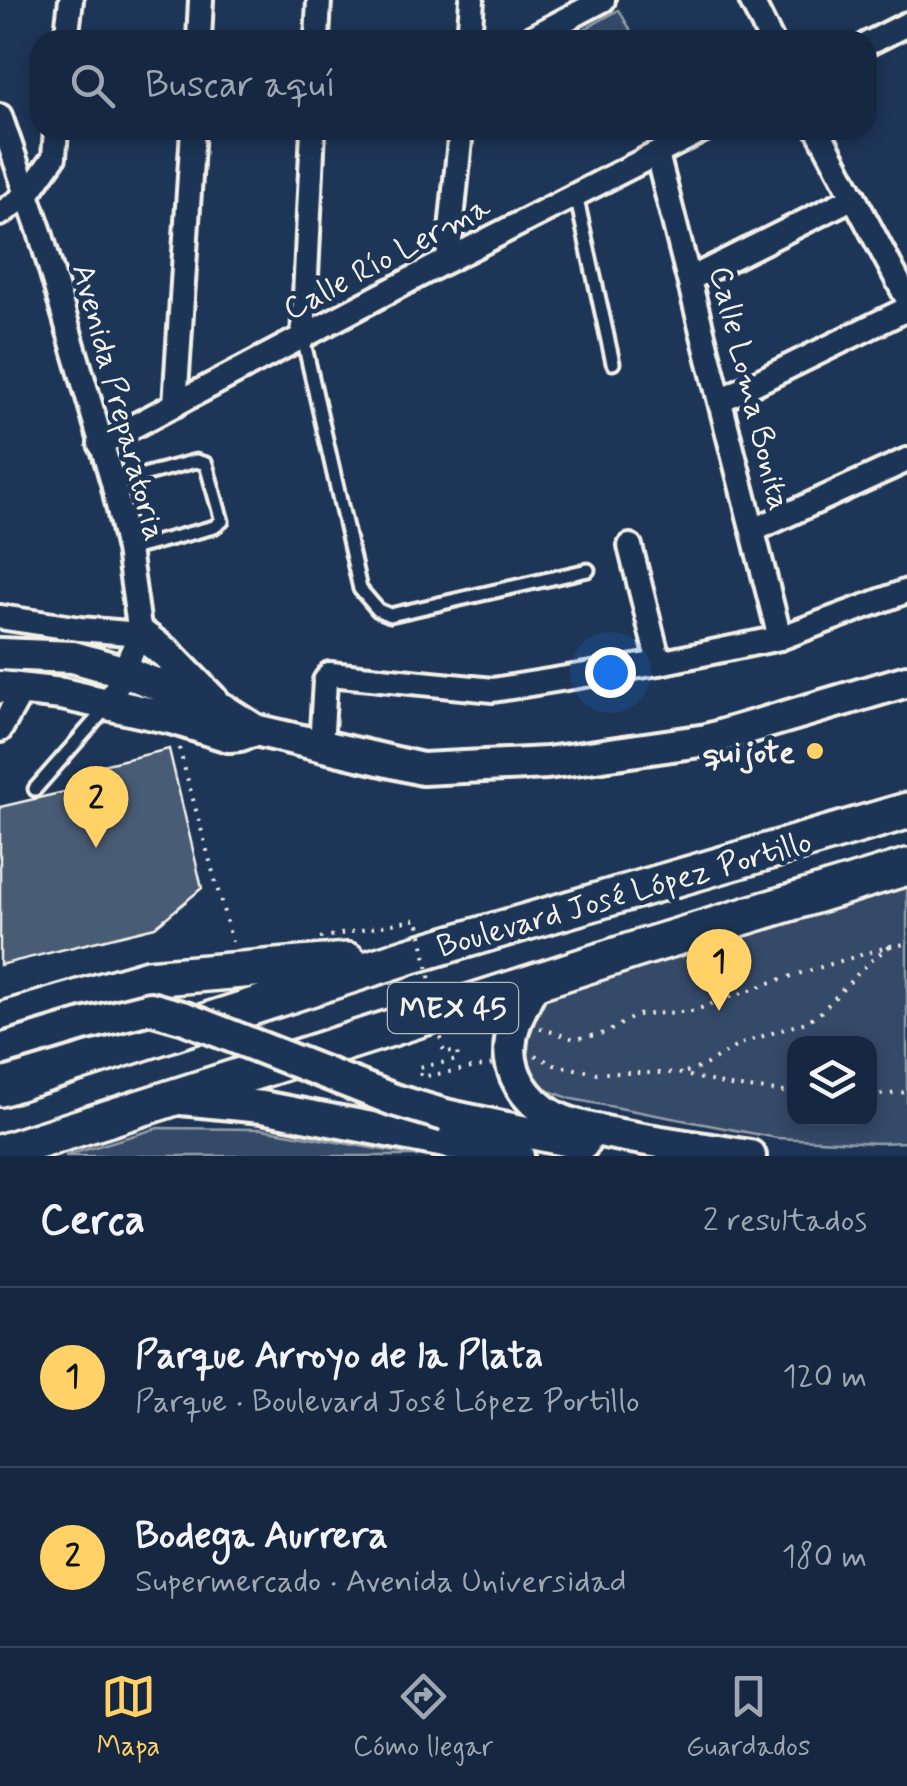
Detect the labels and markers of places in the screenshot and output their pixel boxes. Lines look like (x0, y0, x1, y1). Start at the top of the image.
place label: quijote (702, 732, 795, 774)
marker: quijote (804, 740, 826, 762)
pin: 2 (64, 766, 128, 848)
pin: 1 (686, 928, 752, 1011)

